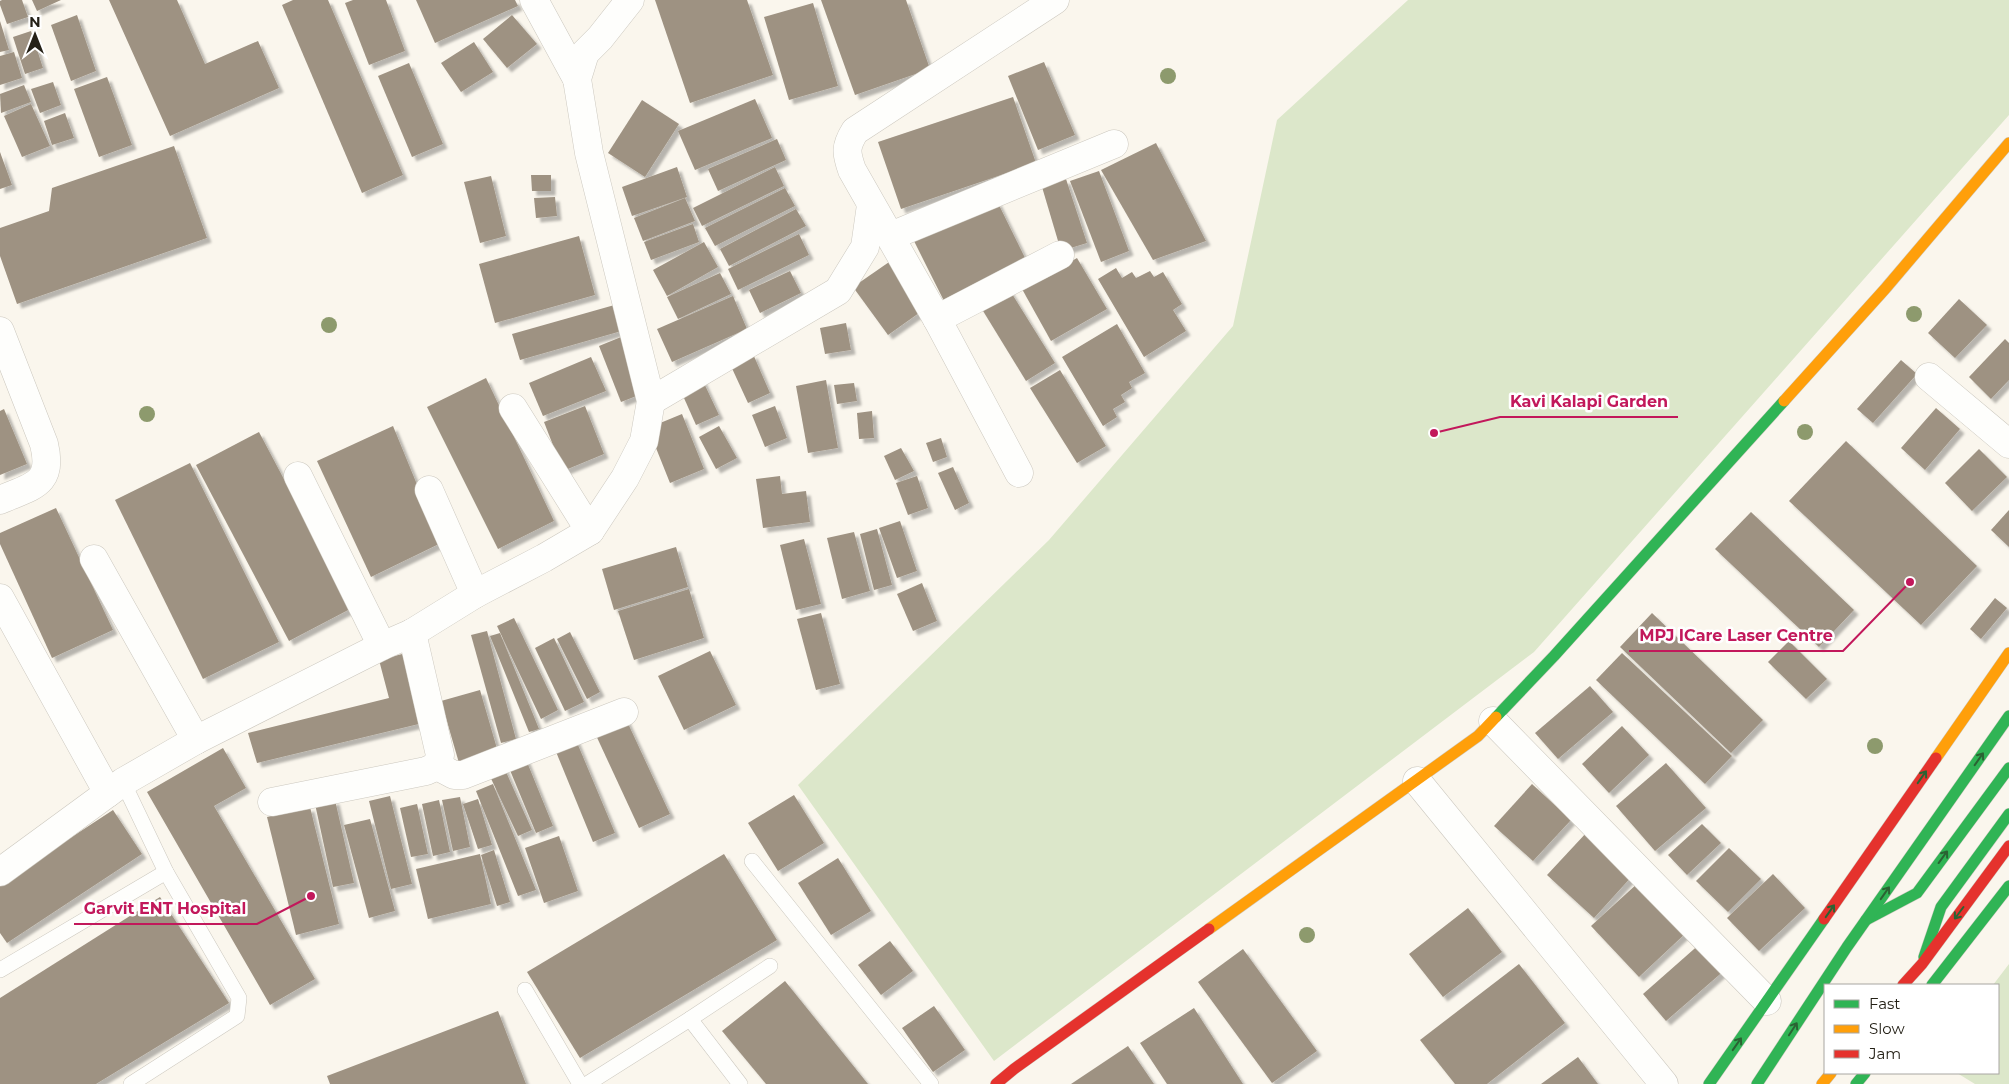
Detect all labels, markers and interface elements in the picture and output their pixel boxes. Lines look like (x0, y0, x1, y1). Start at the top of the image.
north arrow (10, 10, 60, 60)
text: N (29, 13, 41, 31)
callout: Kavi Kalapi Garden (1500, 386, 1678, 417)
text: Kavi Kalapi Garden (1510, 392, 1668, 411)
callout: MPJ ICare Laser Centre (1629, 620, 1843, 651)
text: MPJ ICare Laser Centre (1639, 626, 1833, 645)
one-way arrow (1974, 753, 1984, 767)
one-way arrow (1917, 770, 1927, 784)
one-way arrow (1938, 850, 1948, 864)
one-way arrow (1880, 886, 1890, 900)
callout: Garvit ENT Hospital (74, 893, 257, 924)
text: Garvit ENT Hospital (84, 899, 246, 918)
one-way arrow (1825, 904, 1835, 918)
one-way arrow (1954, 906, 1964, 920)
legend (1824, 984, 1999, 1074)
text: Fast (1869, 994, 1900, 1013)
text: Slow (1869, 1019, 1905, 1038)
one-way arrow (1789, 1022, 1799, 1036)
one-way arrow (1732, 1037, 1742, 1051)
text: Jam (1868, 1044, 1901, 1063)

